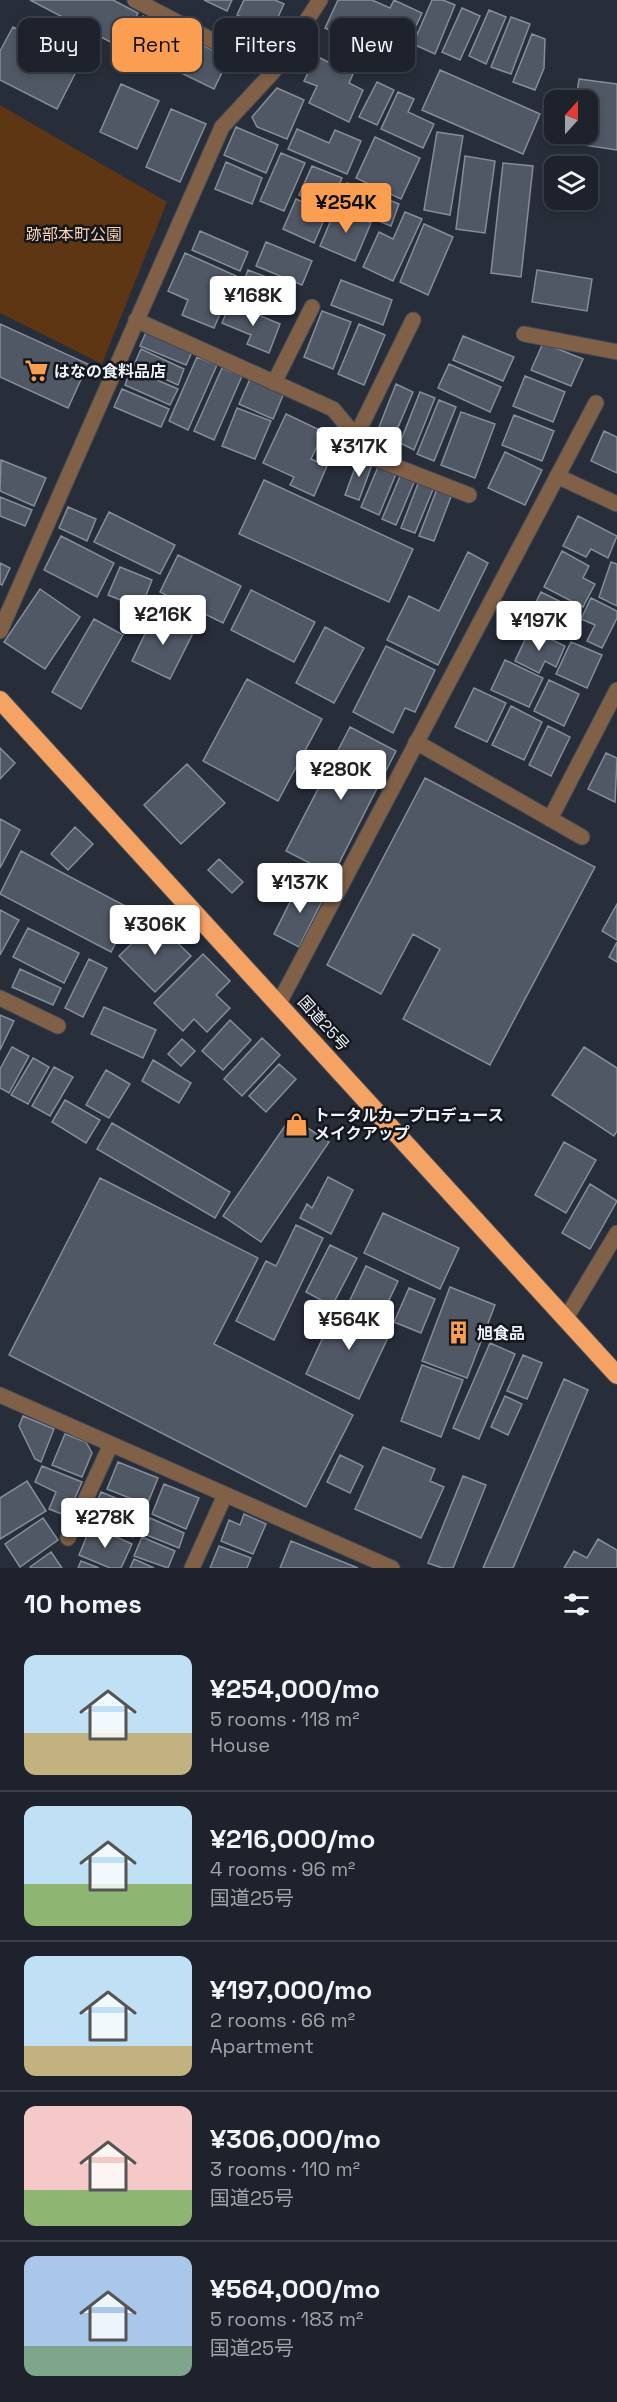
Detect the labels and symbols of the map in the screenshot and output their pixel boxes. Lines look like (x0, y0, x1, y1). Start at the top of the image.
north arrow (544, 90, 598, 144)
pin: ¥254K (304, 183, 388, 234)
park label: 跡部本町公園 (26, 224, 122, 245)
pin: ¥168K (211, 276, 295, 327)
supermarket icon: はなの食料品店 (23, 358, 49, 384)
place label: はなの食料品店 (54, 361, 166, 382)
pin: ¥317K (317, 427, 401, 478)
pin: ¥216K (121, 595, 205, 646)
pin: ¥197K (497, 601, 581, 652)
pin: ¥280K (299, 750, 383, 801)
pin: ¥137K (258, 863, 342, 914)
pin: ¥306K (113, 905, 197, 956)
street label: 国道25号 (293, 991, 354, 1055)
place label: トータルカープロデュース メイクアップ (314, 1105, 504, 1144)
shop icon: トータルカープロデュース メイクアップ (283, 1111, 309, 1137)
pin: ¥564K (307, 1300, 391, 1351)
building icon: 旭食品 (446, 1320, 472, 1346)
place label: 旭食品 (477, 1323, 525, 1344)
pin: ¥278K (63, 1498, 147, 1549)

